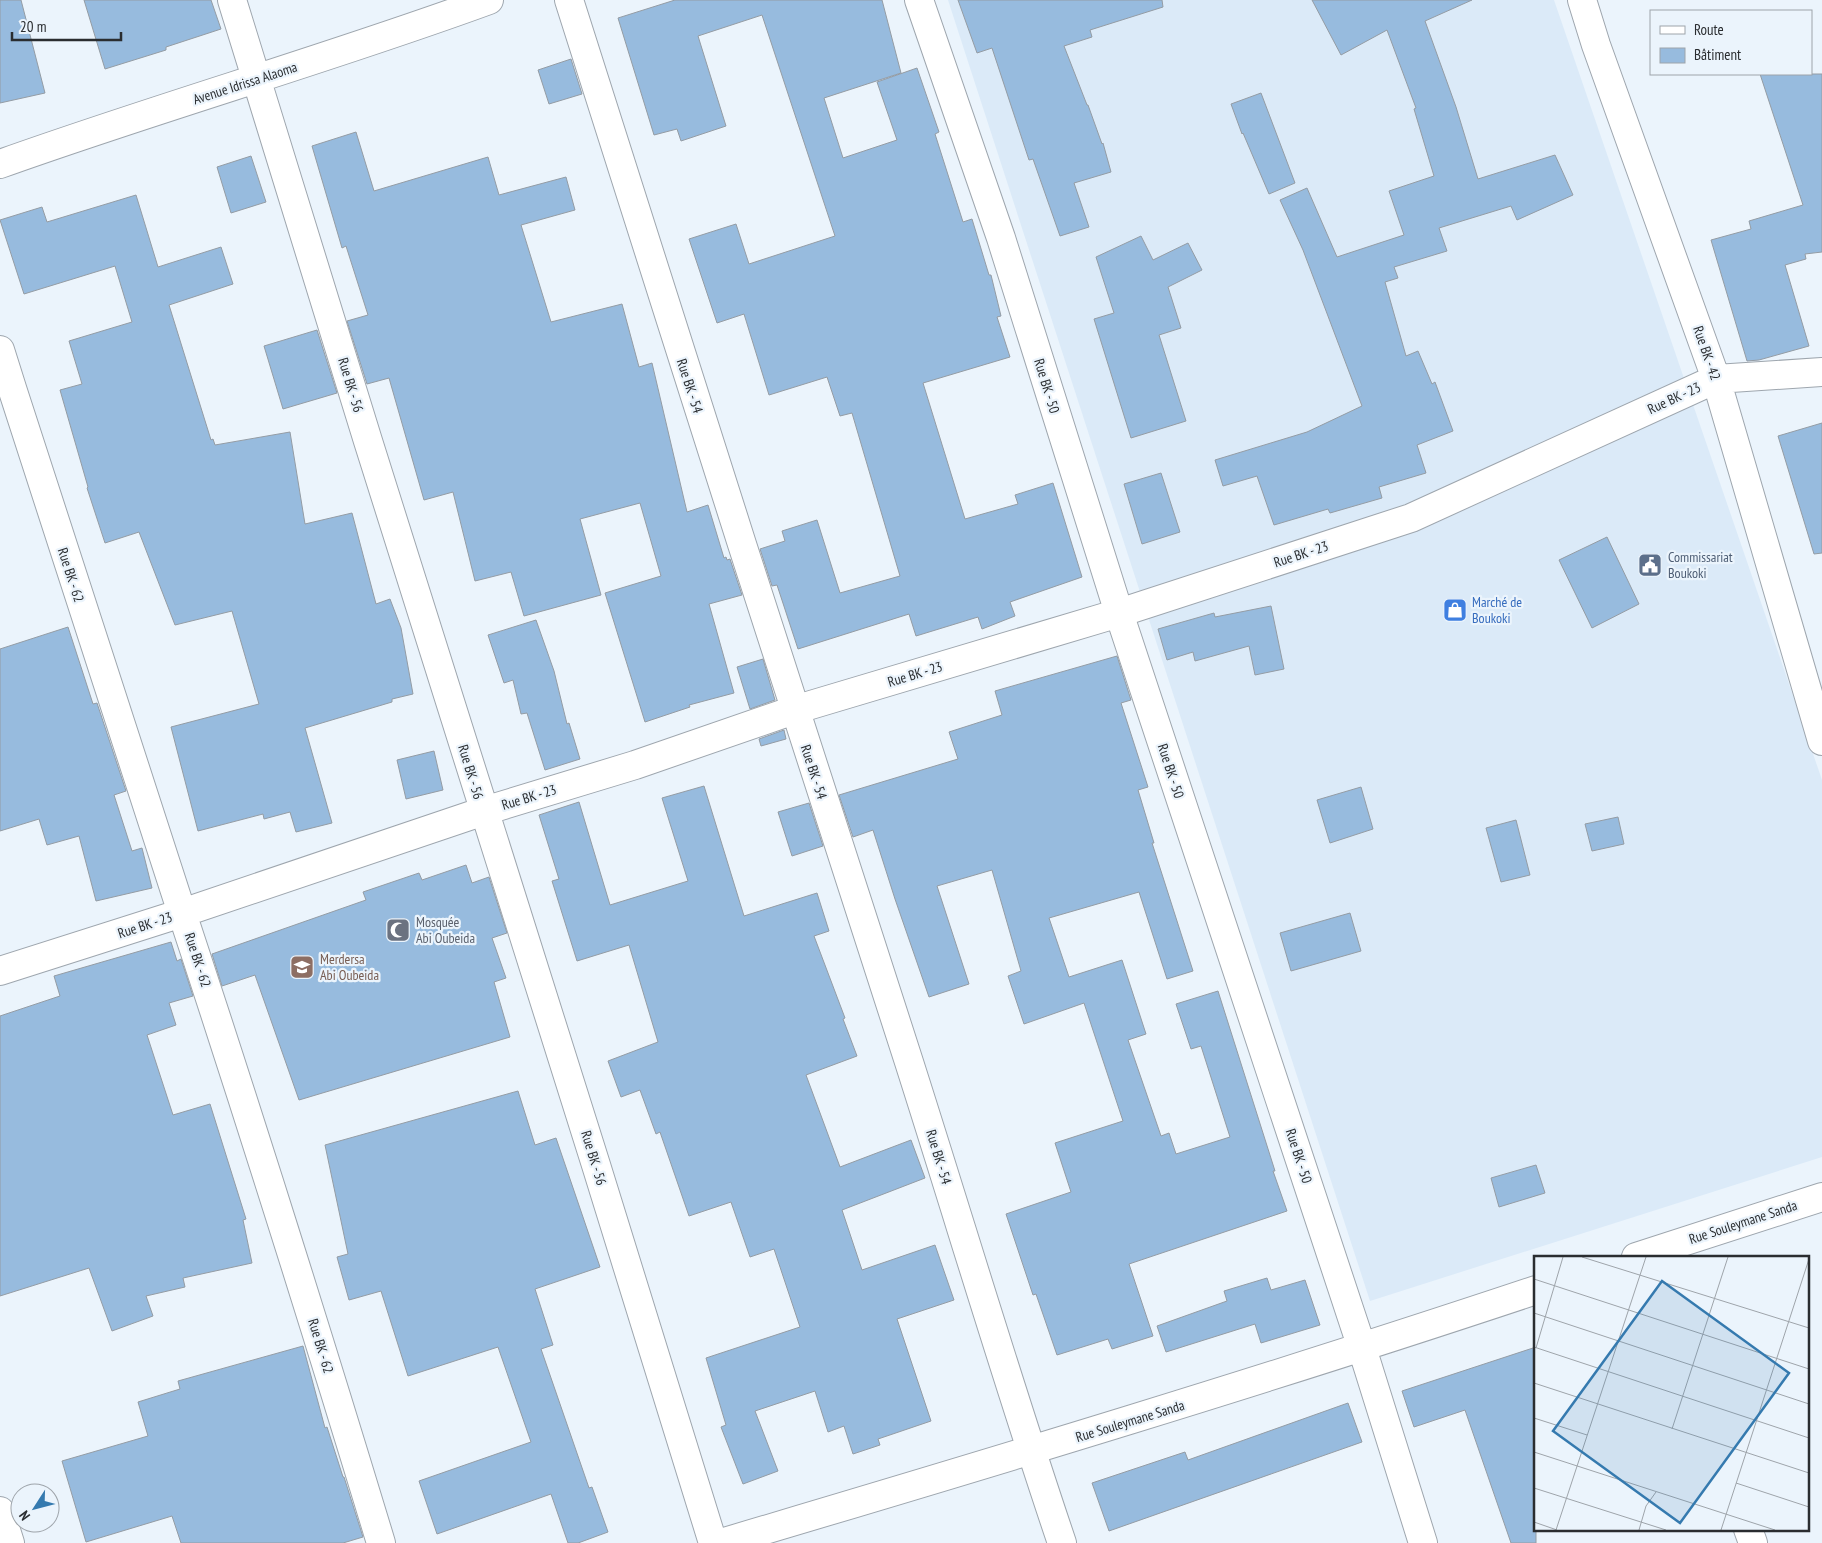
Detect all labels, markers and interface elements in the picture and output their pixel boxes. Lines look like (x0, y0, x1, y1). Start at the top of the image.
scale bar (12, 10, 121, 42)
legend (1650, 10, 1812, 75)
text: 20 m (20, 17, 46, 36)
text: Route (1694, 20, 1724, 39)
text: Bâtiment (1694, 45, 1741, 64)
street label: Avenue Idrissa Alaoma (191, 58, 299, 108)
street label: Rue BK - 42 (1689, 323, 1725, 383)
street label: Rue BK - 56 (334, 355, 368, 415)
street label: Rue BK - 54 (673, 356, 707, 416)
street label: Rue BK - 50 (1030, 356, 1064, 416)
street label: Rue BK - 23 (1645, 378, 1703, 418)
street label: Rue BK - 23 (1271, 537, 1331, 571)
street label: Rue BK - 62 (54, 545, 88, 605)
place label: Commissariat Boukoki (1668, 548, 1733, 582)
public building icon: Commissariat Boukoki (1637, 552, 1663, 578)
place label: Marché de Boukoki (1472, 593, 1522, 627)
shop icon: Marché de Boukoki (1442, 597, 1468, 623)
street label: Rue BK - 23 (885, 657, 945, 691)
street label: Rue BK - 50 (1154, 741, 1188, 801)
street label: Rue BK - 56 (454, 742, 488, 802)
street label: Rue BK - 54 (797, 742, 831, 802)
street label: Rue BK - 23 (499, 780, 559, 814)
street label: Rue BK - 23 (115, 908, 175, 942)
place label: Mosquée Abi Oubeida (416, 913, 475, 947)
mosque icon: Mosquée Abi Oubeida (385, 917, 411, 943)
street label: Rue BK - 62 (181, 930, 215, 990)
place label: Merdersa Abi Oubeida (320, 950, 379, 984)
school or university icon: Merdersa Abi Oubeida (289, 954, 315, 980)
street label: Rue BK - 50 (1282, 1126, 1316, 1186)
street label: Rue BK - 54 (922, 1127, 956, 1187)
street label: Rue BK - 56 (577, 1128, 611, 1188)
street label: Rue Souleymane Sanda (1687, 1196, 1799, 1248)
inset map (1534, 1256, 1810, 1530)
street label: Rue BK - 62 (304, 1316, 338, 1376)
street label: Rue Souleymane Sanda (1073, 1396, 1187, 1446)
north arrow (10, 1483, 60, 1533)
text: N (15, 1507, 34, 1524)

